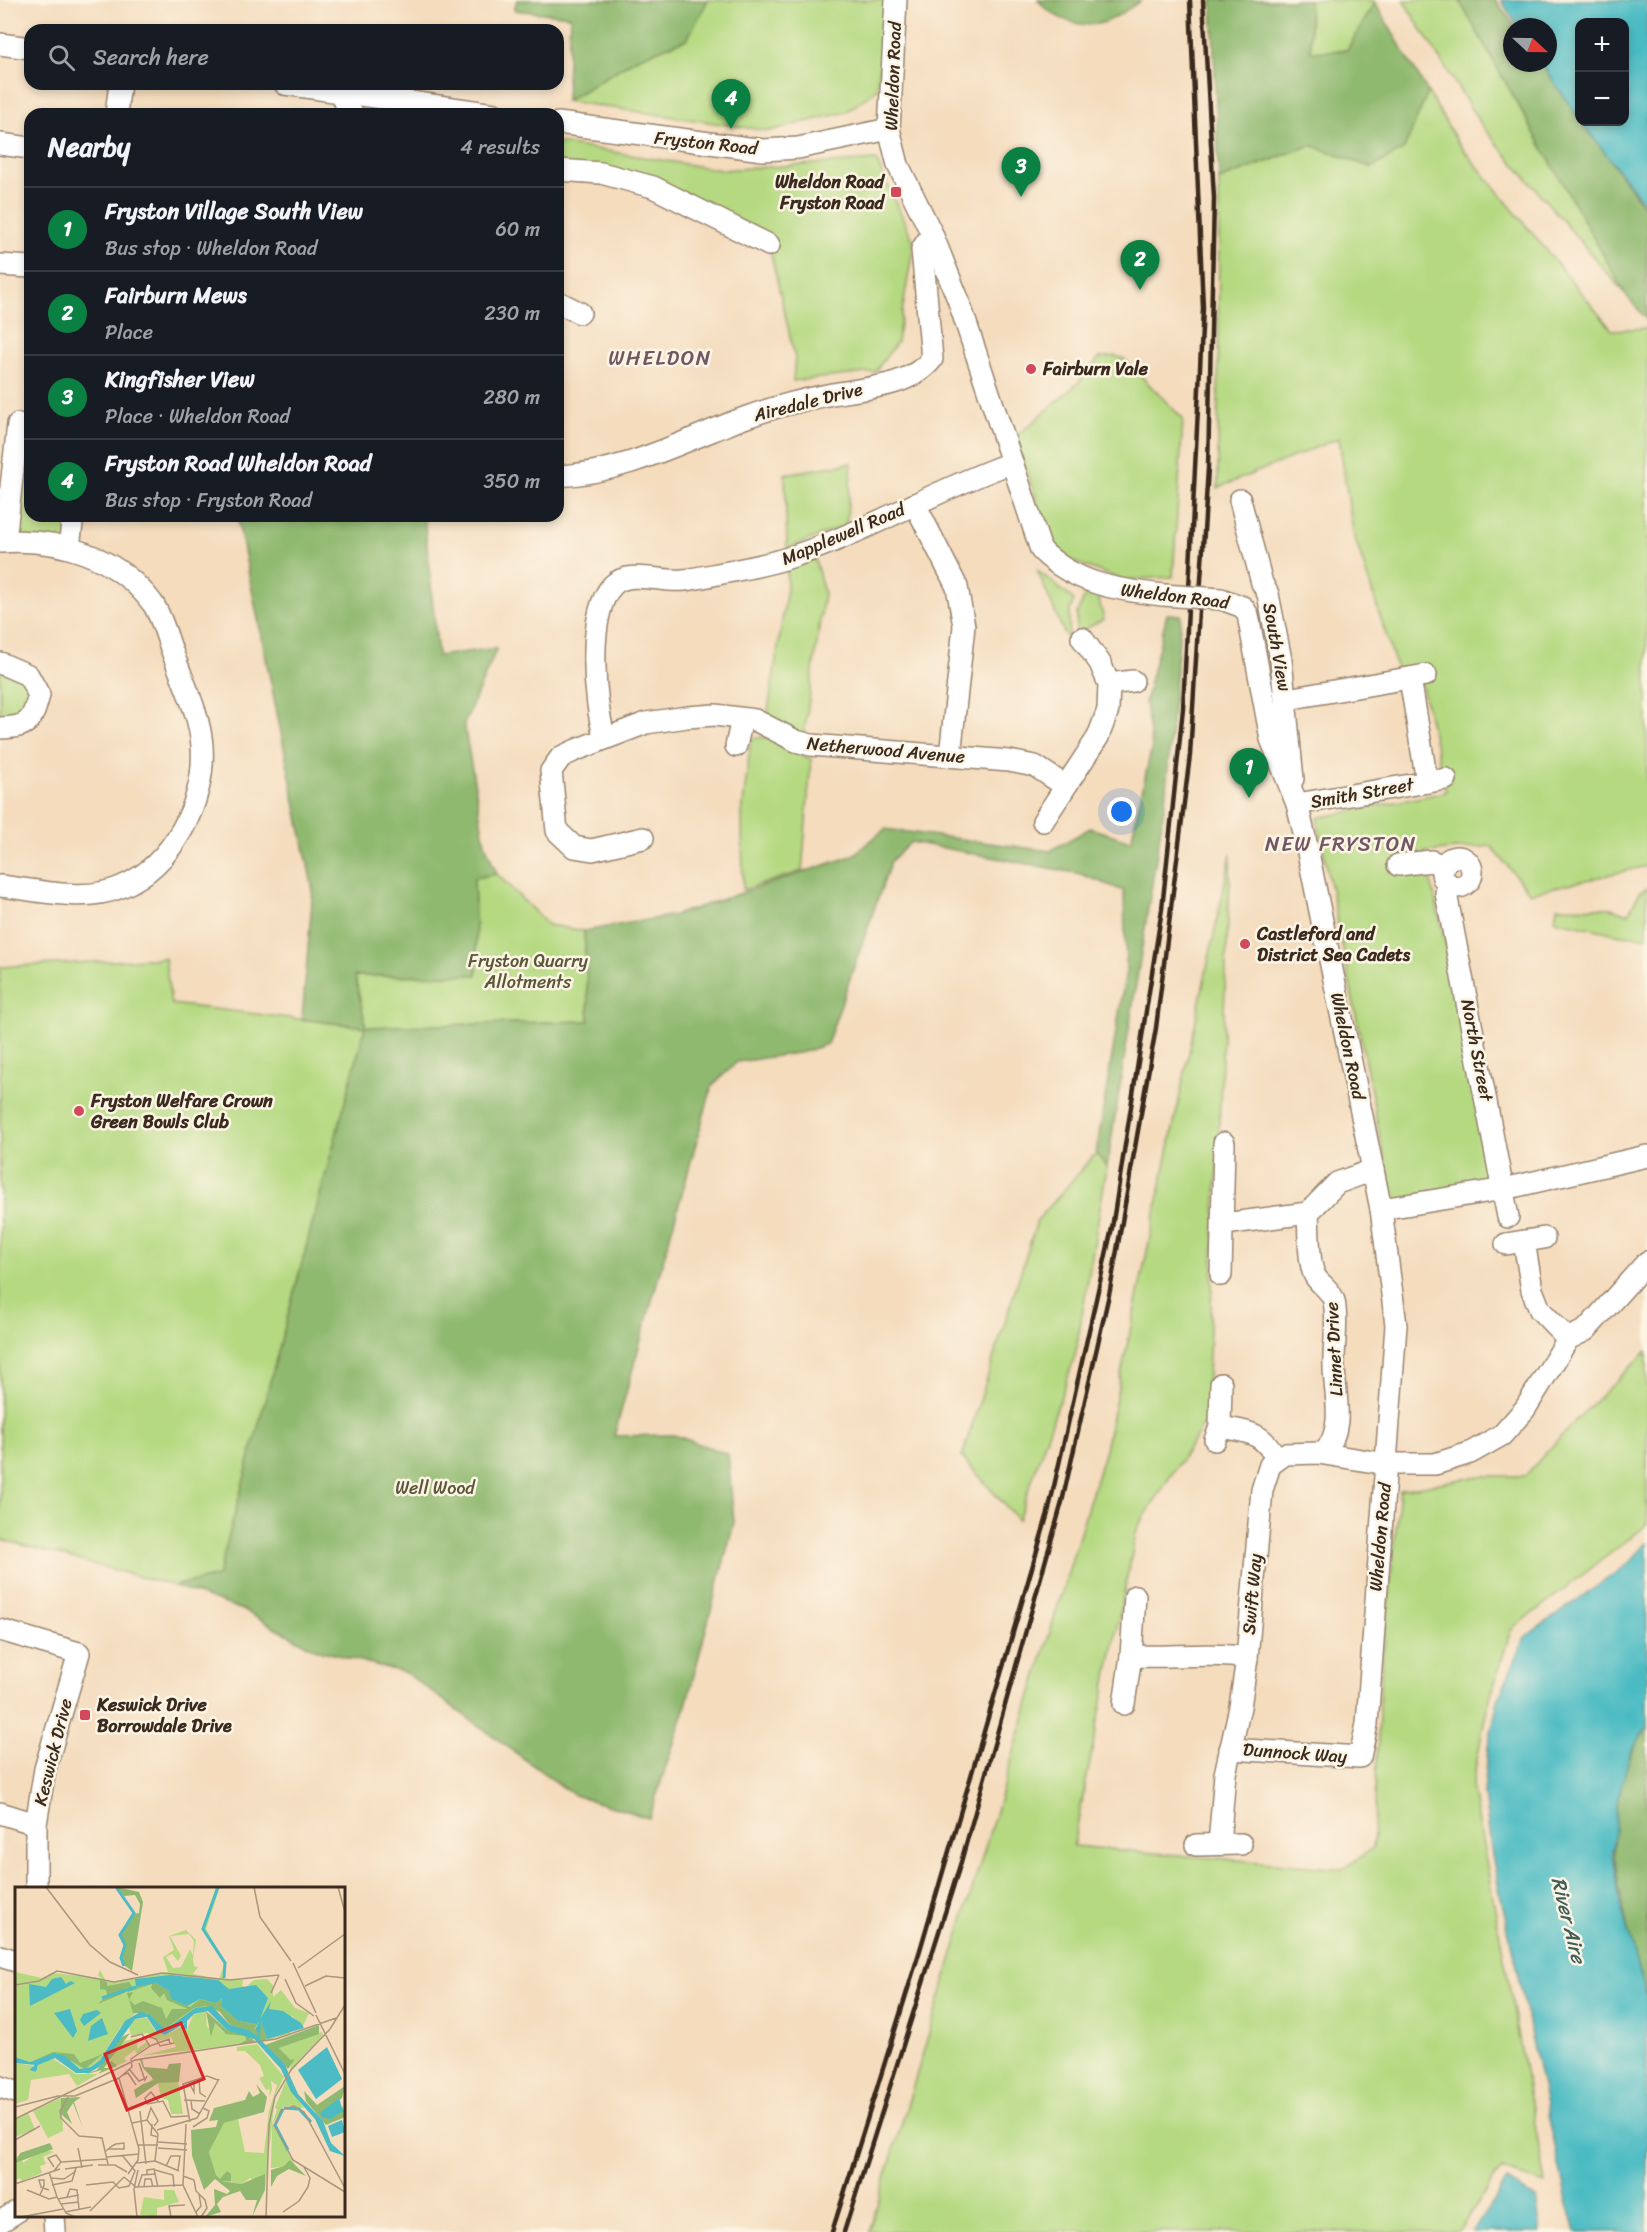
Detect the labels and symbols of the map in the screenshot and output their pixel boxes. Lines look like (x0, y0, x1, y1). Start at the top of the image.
north arrow (1503, 18, 1557, 72)
street label: Wheldon Road (875, 19, 911, 131)
pin: 4 (712, 80, 750, 129)
street label: Fryston Road (653, 122, 761, 165)
pin: 3 (1002, 148, 1040, 197)
place label: Wheldon Road Fryston Road (775, 166, 886, 219)
marker: Wheldon Road Fryston Road (889, 185, 903, 199)
pin: 2 (1120, 240, 1160, 290)
district label: WHELDON (608, 339, 712, 377)
place label: Fairburn Vale (1042, 353, 1149, 385)
marker: Fairburn Vale (1024, 362, 1038, 376)
street label: Airedale Drive (749, 373, 866, 431)
street label: Mapplewell Road (776, 493, 911, 574)
street label: Wheldon Road (1119, 573, 1233, 619)
street label: South View (1253, 600, 1301, 694)
street label: Netherwood Avenue (806, 727, 966, 773)
pin: 1 (1230, 748, 1268, 798)
street label: Smith Street (1308, 768, 1417, 818)
your location (1107, 797, 1136, 826)
district label: NEW FRYSTON (1265, 825, 1417, 863)
place label: Castleford and District Sea Cadets (1256, 918, 1411, 971)
marker: Castleford and District Sea Cadets (1238, 937, 1252, 951)
park label: Fryston Quarry Allotments (468, 945, 589, 998)
street label: Wheldon Road (1321, 989, 1375, 1104)
street label: North Street (1451, 996, 1503, 1104)
place label: Fryston Welfare Crown Green Bowls Club (90, 1085, 273, 1138)
marker: Fryston Welfare Crown Green Bowls Club (72, 1104, 86, 1118)
street label: Linnet Drive (1316, 1301, 1352, 1397)
park label: Well Wood (395, 1472, 476, 1504)
street label: Wheldon Road (1359, 1480, 1401, 1593)
street label: Swift Way (1233, 1552, 1272, 1636)
place label: Keswick Drive Borrowdale Drive (96, 1689, 232, 1742)
street label: Keswick Drive (24, 1695, 82, 1809)
marker: Keswick Drive Borrowdale Drive (78, 1708, 92, 1722)
street label: Dunnock Way (1242, 1733, 1349, 1773)
water label: River Aire (1541, 1873, 1597, 1969)
inset map (15, 1887, 345, 2217)

